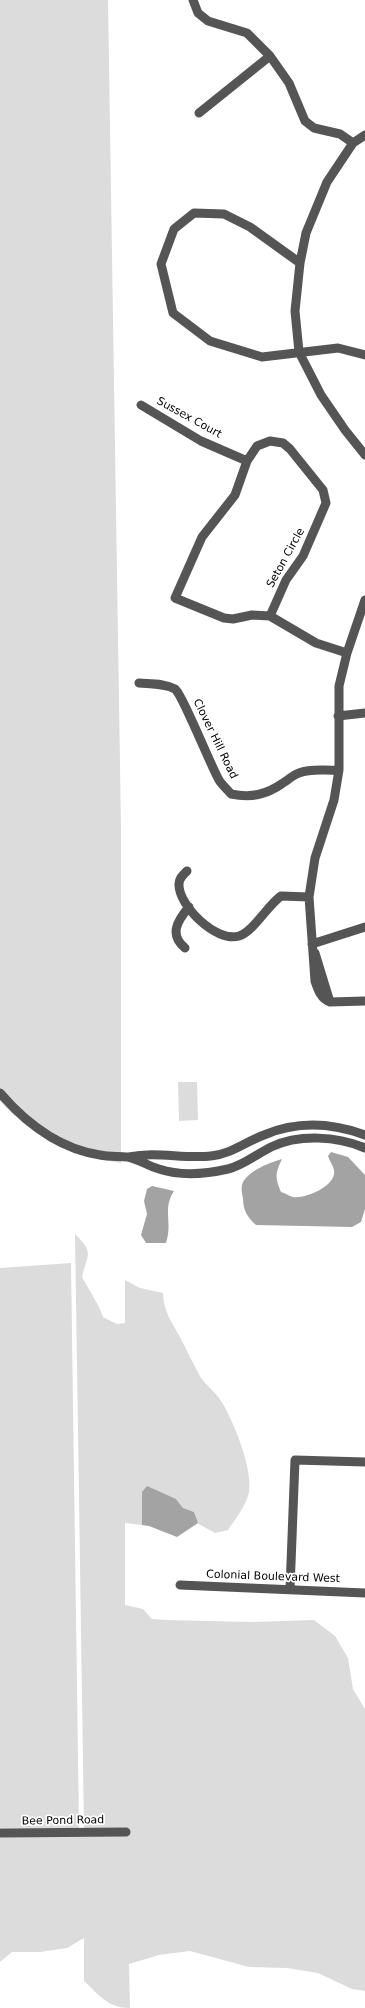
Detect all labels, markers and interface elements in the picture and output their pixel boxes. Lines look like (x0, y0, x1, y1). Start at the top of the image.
street label: Sussex Court (154, 395, 224, 441)
street label: Seton Circle (264, 526, 308, 590)
street label: Clover Hill Road (190, 697, 240, 781)
street label: Colonial Boulevard West (206, 1568, 340, 1586)
street label: Bee Pond Road (22, 1814, 104, 1828)

